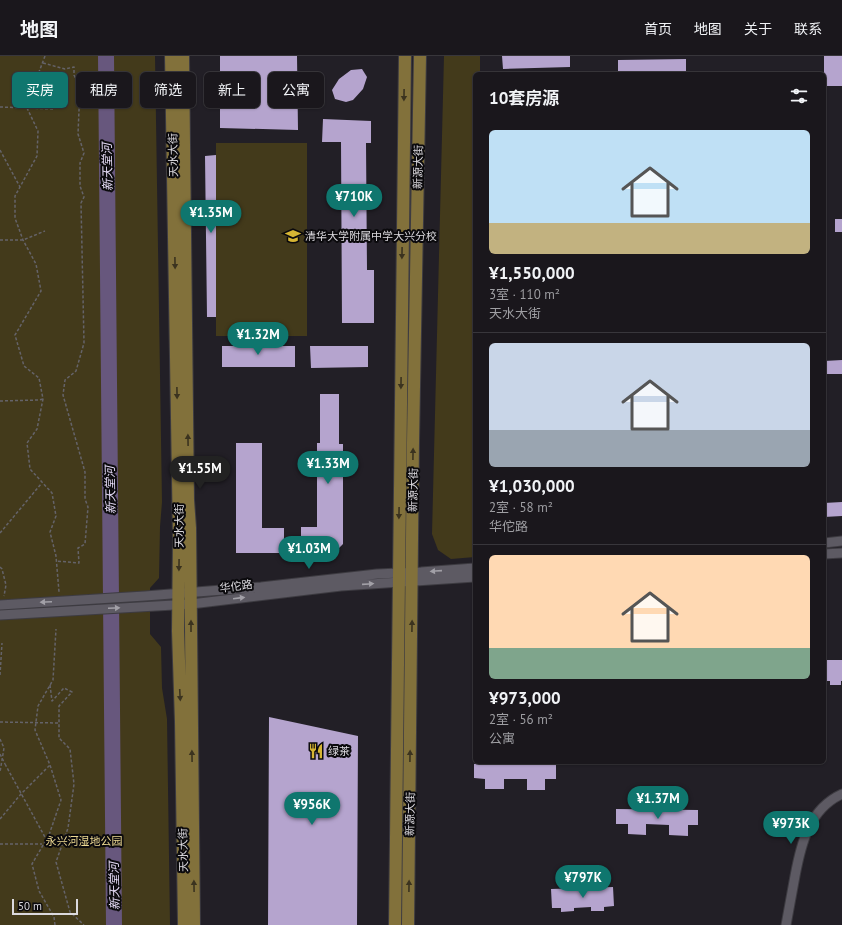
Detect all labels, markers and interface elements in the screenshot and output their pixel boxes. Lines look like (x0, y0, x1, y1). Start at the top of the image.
text: 地图 (20, 17, 58, 41)
text: 首页 (644, 20, 672, 38)
text: 地图 (694, 20, 722, 38)
text: 关于 (744, 20, 772, 38)
text: 联系 (794, 20, 822, 38)
chip: 买房 (12, 72, 68, 108)
chip: 租房 (76, 72, 132, 108)
chip: 筛选 (140, 72, 196, 108)
chip: 新上 (204, 72, 260, 108)
chip: 公寓 (268, 72, 324, 108)
icon: filters (788, 85, 810, 107)
text: 10套房源 (489, 87, 559, 109)
one-way arrow (401, 89, 407, 102)
street label: 天水大街 (166, 133, 180, 177)
water label: 新天堂河 (99, 141, 115, 191)
street label: 新源大街 (411, 145, 425, 189)
icon: home (614, 156, 686, 228)
pin: ¥710K (326, 184, 382, 218)
text: ¥710K (335, 188, 373, 205)
pin: ¥1.35M (178, 200, 244, 234)
text: ¥1.35M (189, 204, 233, 221)
school or university icon: 清华大学附属中学大兴分校 (284, 227, 302, 245)
place label: 清华大学附属中学大兴分校 (305, 229, 437, 243)
one-way arrow (399, 247, 405, 260)
one-way arrow (172, 257, 178, 270)
text: ¥1,550,000 (489, 262, 575, 284)
text: 3室 · 110 m² (489, 286, 560, 303)
text: 天水大街 (489, 305, 541, 322)
pin: ¥1.32M (225, 322, 291, 356)
text: ¥1.32M (236, 326, 280, 343)
icon: home (614, 369, 686, 441)
one-way arrow (398, 377, 404, 390)
one-way arrow (174, 387, 180, 400)
one-way arrow (184, 434, 191, 446)
one-way arrow (410, 447, 416, 460)
pin: ¥1.33M (295, 451, 361, 485)
text: ¥1.33M (306, 455, 350, 472)
pin: ¥1.55M (167, 456, 233, 490)
text: ¥1.55M (178, 460, 222, 477)
water label: 新天堂河 (102, 464, 118, 514)
street label: 新源大街 (406, 468, 420, 512)
text: ¥1,030,000 (489, 475, 575, 497)
text: 2室 · 58 m² (489, 499, 553, 516)
street label: 天水大街 (172, 504, 186, 548)
one-way arrow (396, 507, 402, 520)
text: 华佗路 (489, 518, 528, 535)
pin: ¥1.03M (276, 536, 342, 570)
text: ¥1.03M (287, 540, 331, 557)
one-way arrow (176, 559, 182, 572)
one-way arrow (430, 568, 442, 575)
street label: 华佗路 (219, 577, 253, 595)
one-way arrow (362, 581, 375, 587)
icon: home (614, 581, 686, 653)
one-way arrow (233, 595, 245, 601)
one-way arrow (40, 599, 52, 606)
one-way arrow (108, 605, 120, 612)
one-way arrow (188, 620, 195, 632)
one-way arrow (408, 620, 415, 632)
text: ¥973,000 (489, 687, 561, 709)
one-way arrow (176, 689, 183, 701)
text: 2室 · 56 m² (489, 711, 553, 728)
text: 公寓 (489, 730, 515, 747)
restaurant icon: 绿茶 (307, 742, 325, 760)
place label: 绿茶 (328, 744, 350, 758)
one-way arrow (189, 749, 195, 762)
one-way arrow (407, 749, 413, 762)
pin: ¥1.37M (625, 786, 691, 820)
text: ¥1.37M (636, 790, 680, 807)
pin: ¥956K (284, 792, 340, 826)
street label: 新源大街 (403, 792, 417, 836)
text: ¥956K (293, 796, 331, 813)
pin: ¥973K (763, 811, 819, 845)
text: ¥973K (772, 815, 810, 832)
street label: 天水大街 (176, 828, 190, 872)
park label: 永兴河湿地公园 (46, 834, 123, 848)
water label: 新天堂河 (106, 860, 122, 910)
pin: ¥797K (555, 865, 611, 899)
text: ¥797K (564, 869, 602, 886)
one-way arrow (191, 879, 197, 892)
one-way arrow (406, 879, 412, 892)
scale bar (12, 897, 78, 916)
text: 50 m (18, 899, 42, 913)

